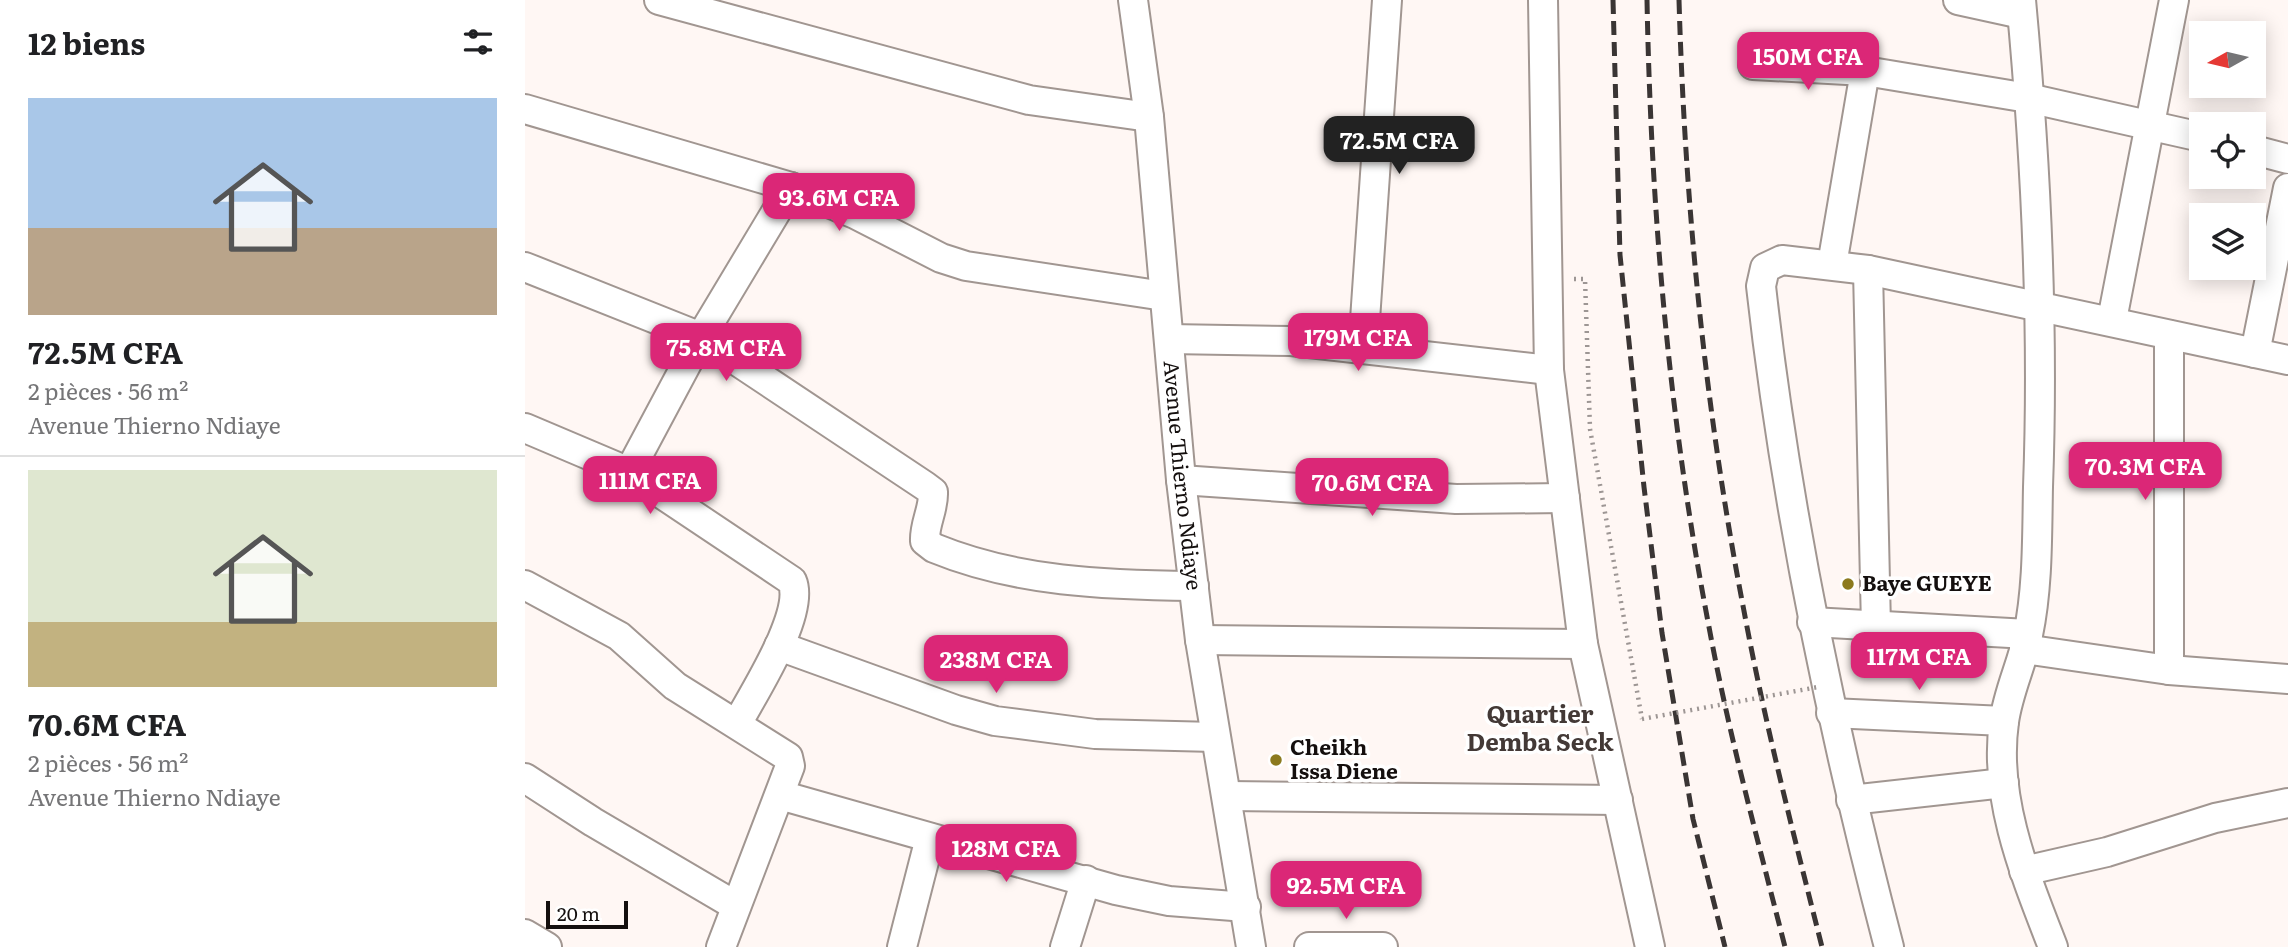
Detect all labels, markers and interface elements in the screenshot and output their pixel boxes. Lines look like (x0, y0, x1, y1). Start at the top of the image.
text: 12 biens (28, 20, 145, 64)
north arrow (2189, 21, 2266, 98)
map controls (2189, 21, 2266, 280)
icon: filters (459, 23, 497, 61)
pin: 150M CFA (1736, 32, 1880, 92)
text: 150M CFA (1753, 38, 1863, 72)
button: locate (2189, 112, 2266, 189)
pin: 72.5M CFA (1319, 116, 1479, 176)
text: 72.5M CFA (1340, 122, 1458, 156)
icon: home (200, 144, 326, 270)
pin: 93.6M CFA (759, 174, 919, 233)
text: 93.6M CFA (779, 179, 899, 213)
button: layers (2189, 203, 2266, 280)
pin: 179M CFA (1286, 314, 1430, 373)
text: 179M CFA (1304, 319, 1412, 353)
pin: 75.8M CFA (646, 324, 806, 383)
text: 72.5M CFA (28, 329, 183, 373)
text: 75.8M CFA (666, 329, 786, 363)
street label: Avenue Thierno Ndiaye (1158, 359, 1212, 592)
text: 2 pièces · 56 m² (28, 373, 188, 407)
text: Avenue Thierno Ndiaye (28, 407, 281, 441)
pin: 70.3M CFA (2065, 442, 2225, 502)
text: 70.3M CFA (2085, 448, 2205, 482)
pin: 111M CFA (578, 456, 722, 516)
pin: 70.6M CFA (1292, 458, 1452, 518)
text: 111M CFA (599, 462, 701, 496)
text: 70.6M CFA (1311, 464, 1433, 498)
icon: home (200, 516, 326, 642)
place label: Baye GUEYE (1862, 566, 1992, 597)
marker: Baye GUEYE (1840, 576, 1856, 592)
pin: 117M CFA (1847, 632, 1991, 692)
pin: 238M CFA (924, 636, 1068, 695)
text: 117M CFA (1867, 638, 1971, 672)
text: 238M CFA (940, 641, 1052, 675)
district label: Quartier Demba Seck (1466, 695, 1614, 758)
text: 70.6M CFA (28, 701, 186, 745)
place label: Cheikh Issa Diene (1290, 730, 1398, 785)
text: 2 pièces · 56 m² (28, 745, 188, 779)
marker: Cheikh Issa Diene (1268, 752, 1284, 768)
text: Avenue Thierno Ndiaye (28, 779, 281, 813)
pin: 128M CFA (934, 824, 1078, 884)
text: 128M CFA (952, 830, 1060, 864)
pin: 92.5M CFA (1266, 862, 1426, 921)
text: 92.5M CFA (1287, 867, 1405, 901)
scale bar (546, 898, 628, 930)
text: 20 m (557, 899, 600, 927)

